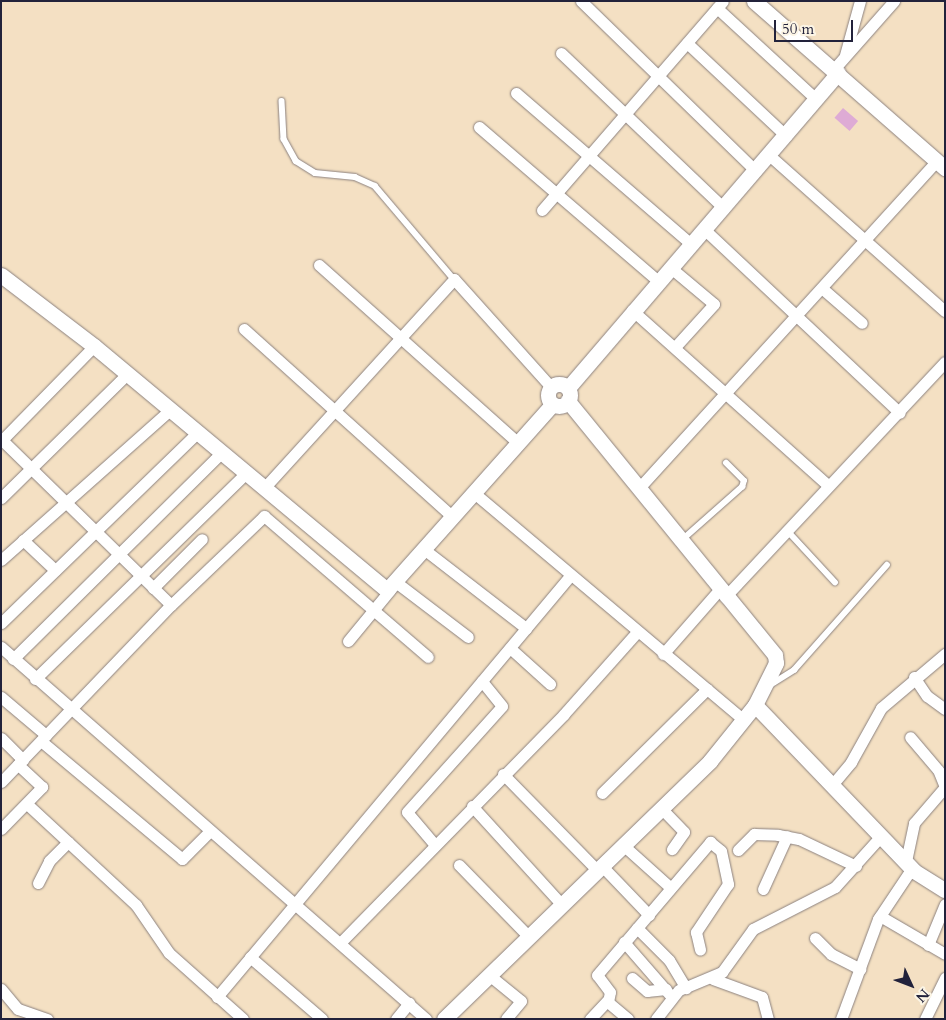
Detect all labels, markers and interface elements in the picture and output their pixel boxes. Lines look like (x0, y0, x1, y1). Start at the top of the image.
scale bar (776, 10, 855, 42)
text: 50 m (782, 19, 814, 39)
north arrow (886, 960, 936, 1010)
text: N (911, 985, 933, 1006)

